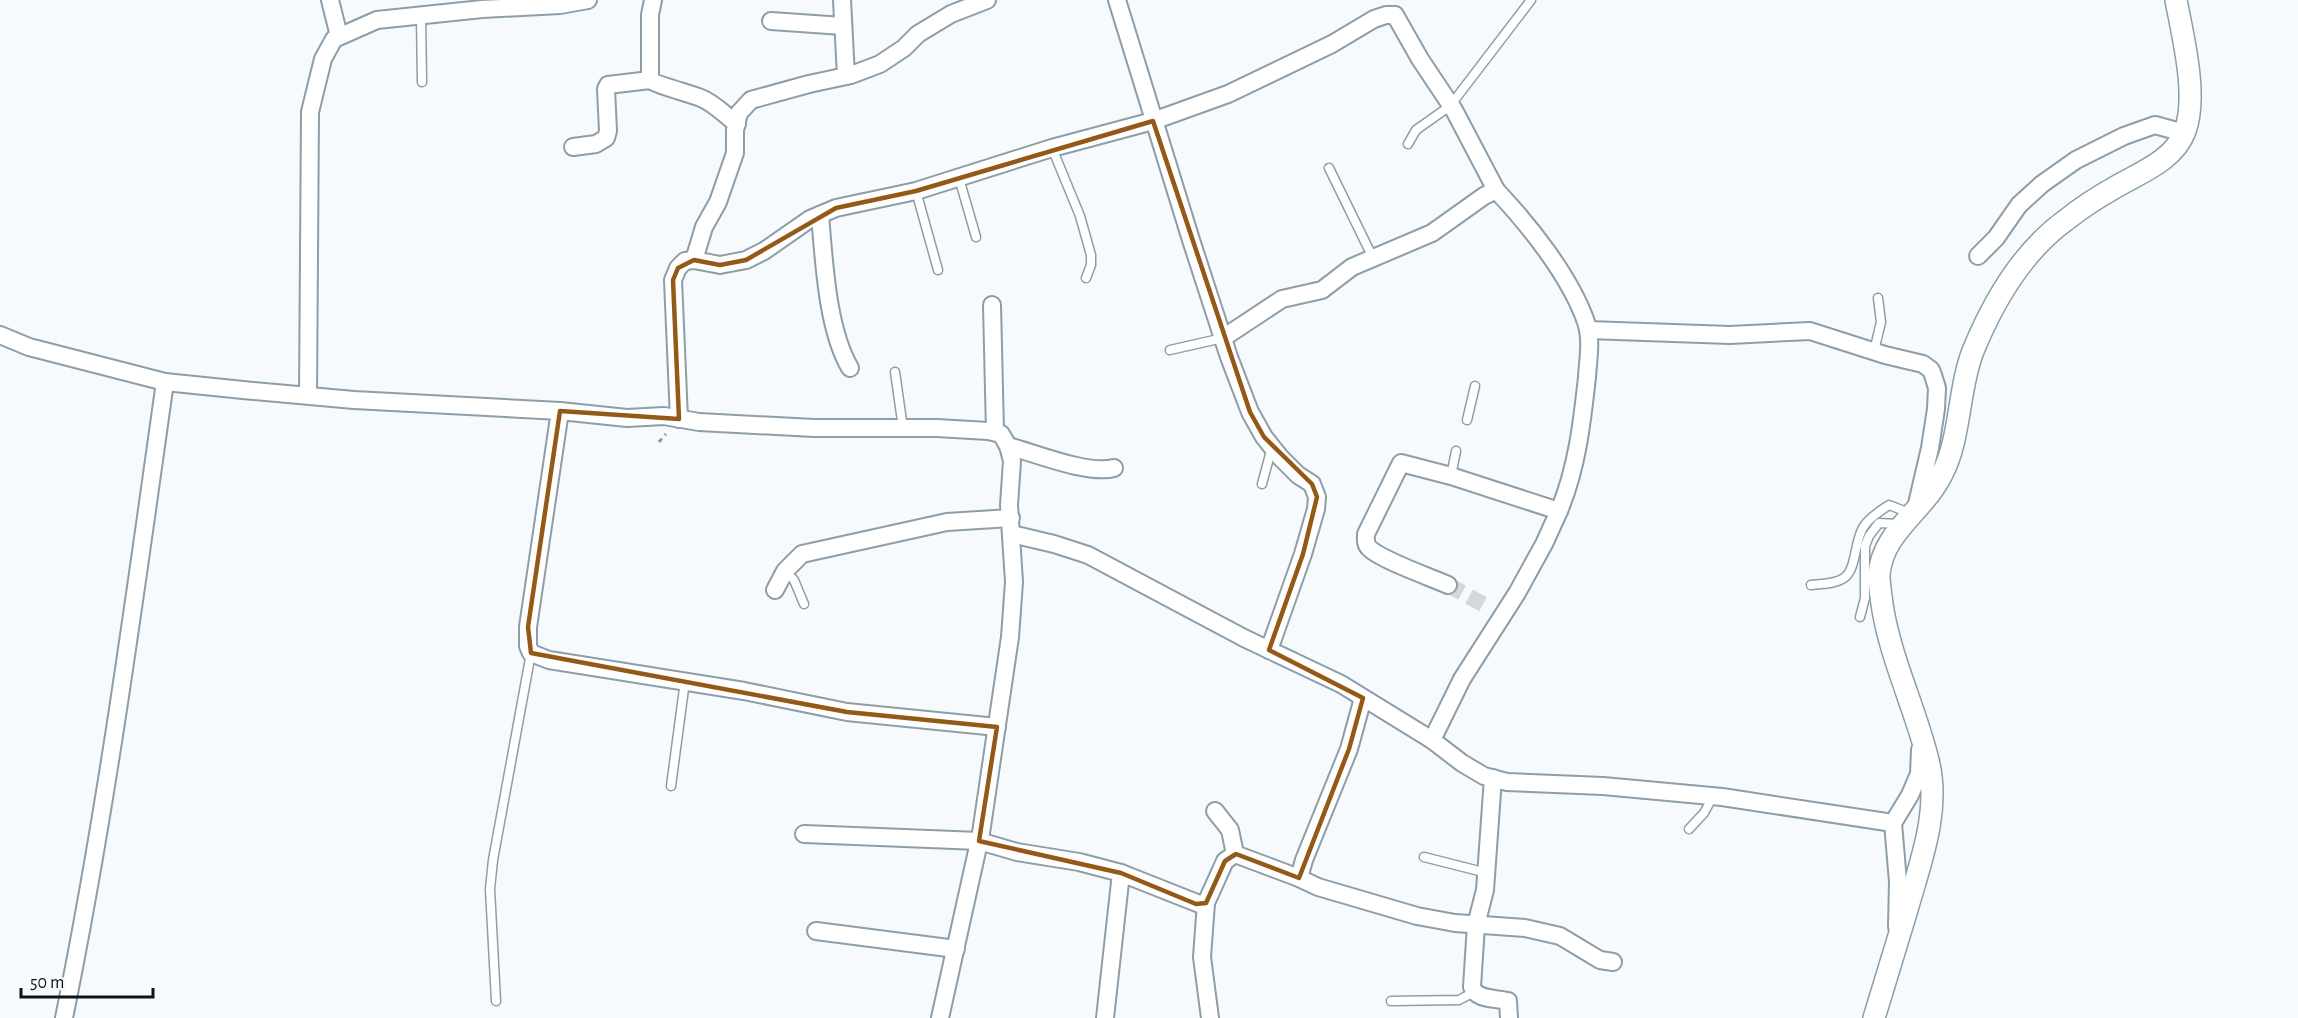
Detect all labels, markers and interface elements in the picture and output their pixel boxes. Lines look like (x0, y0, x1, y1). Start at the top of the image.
scale bar (21, 961, 153, 999)
text: 50 m (30, 974, 64, 992)

